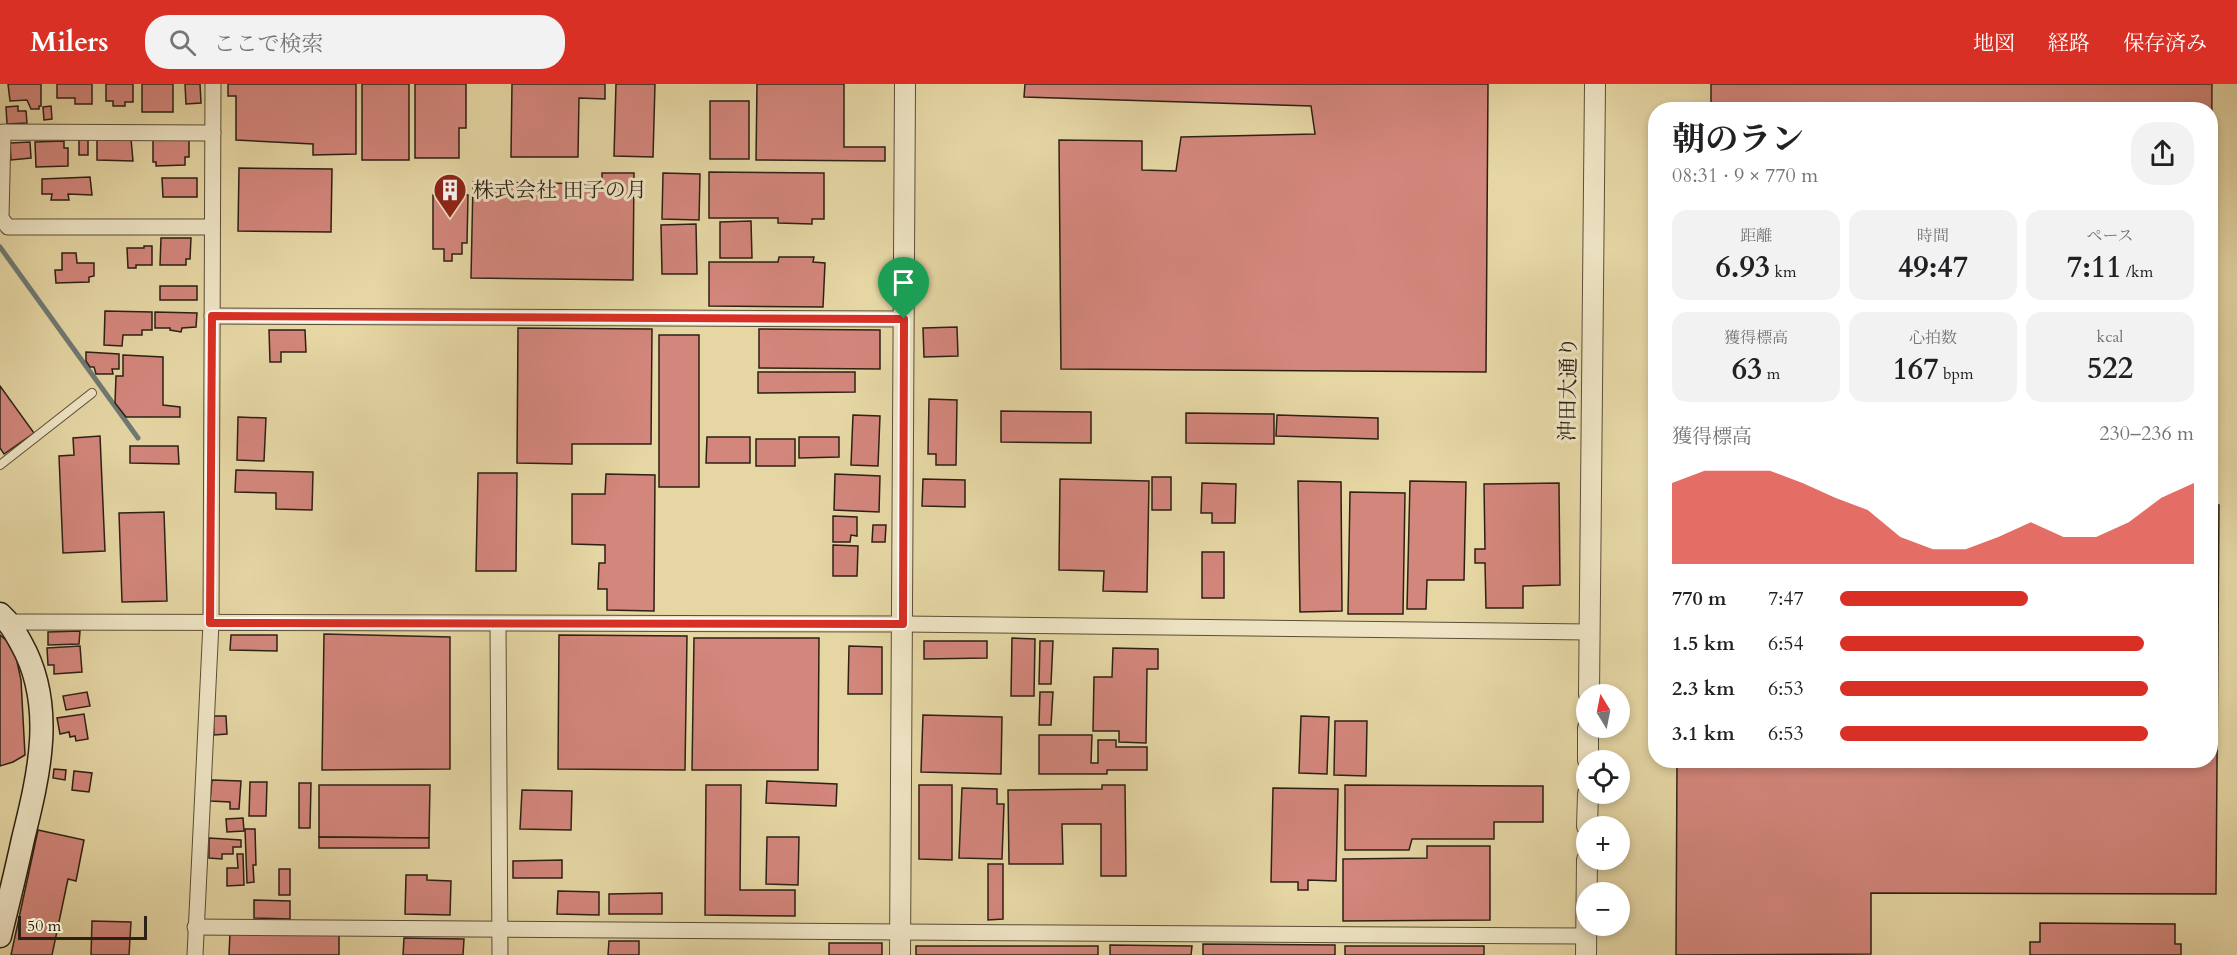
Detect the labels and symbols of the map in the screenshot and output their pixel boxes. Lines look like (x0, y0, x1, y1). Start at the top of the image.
building icon: 株式会社 田子の月 (432, 172, 468, 219)
place label: 株式会社 田子の月 (473, 176, 647, 205)
pin (878, 257, 929, 319)
street label: 沖田大通り (1553, 336, 1584, 442)
north arrow (1576, 684, 1630, 738)
scale bar (18, 913, 147, 940)

